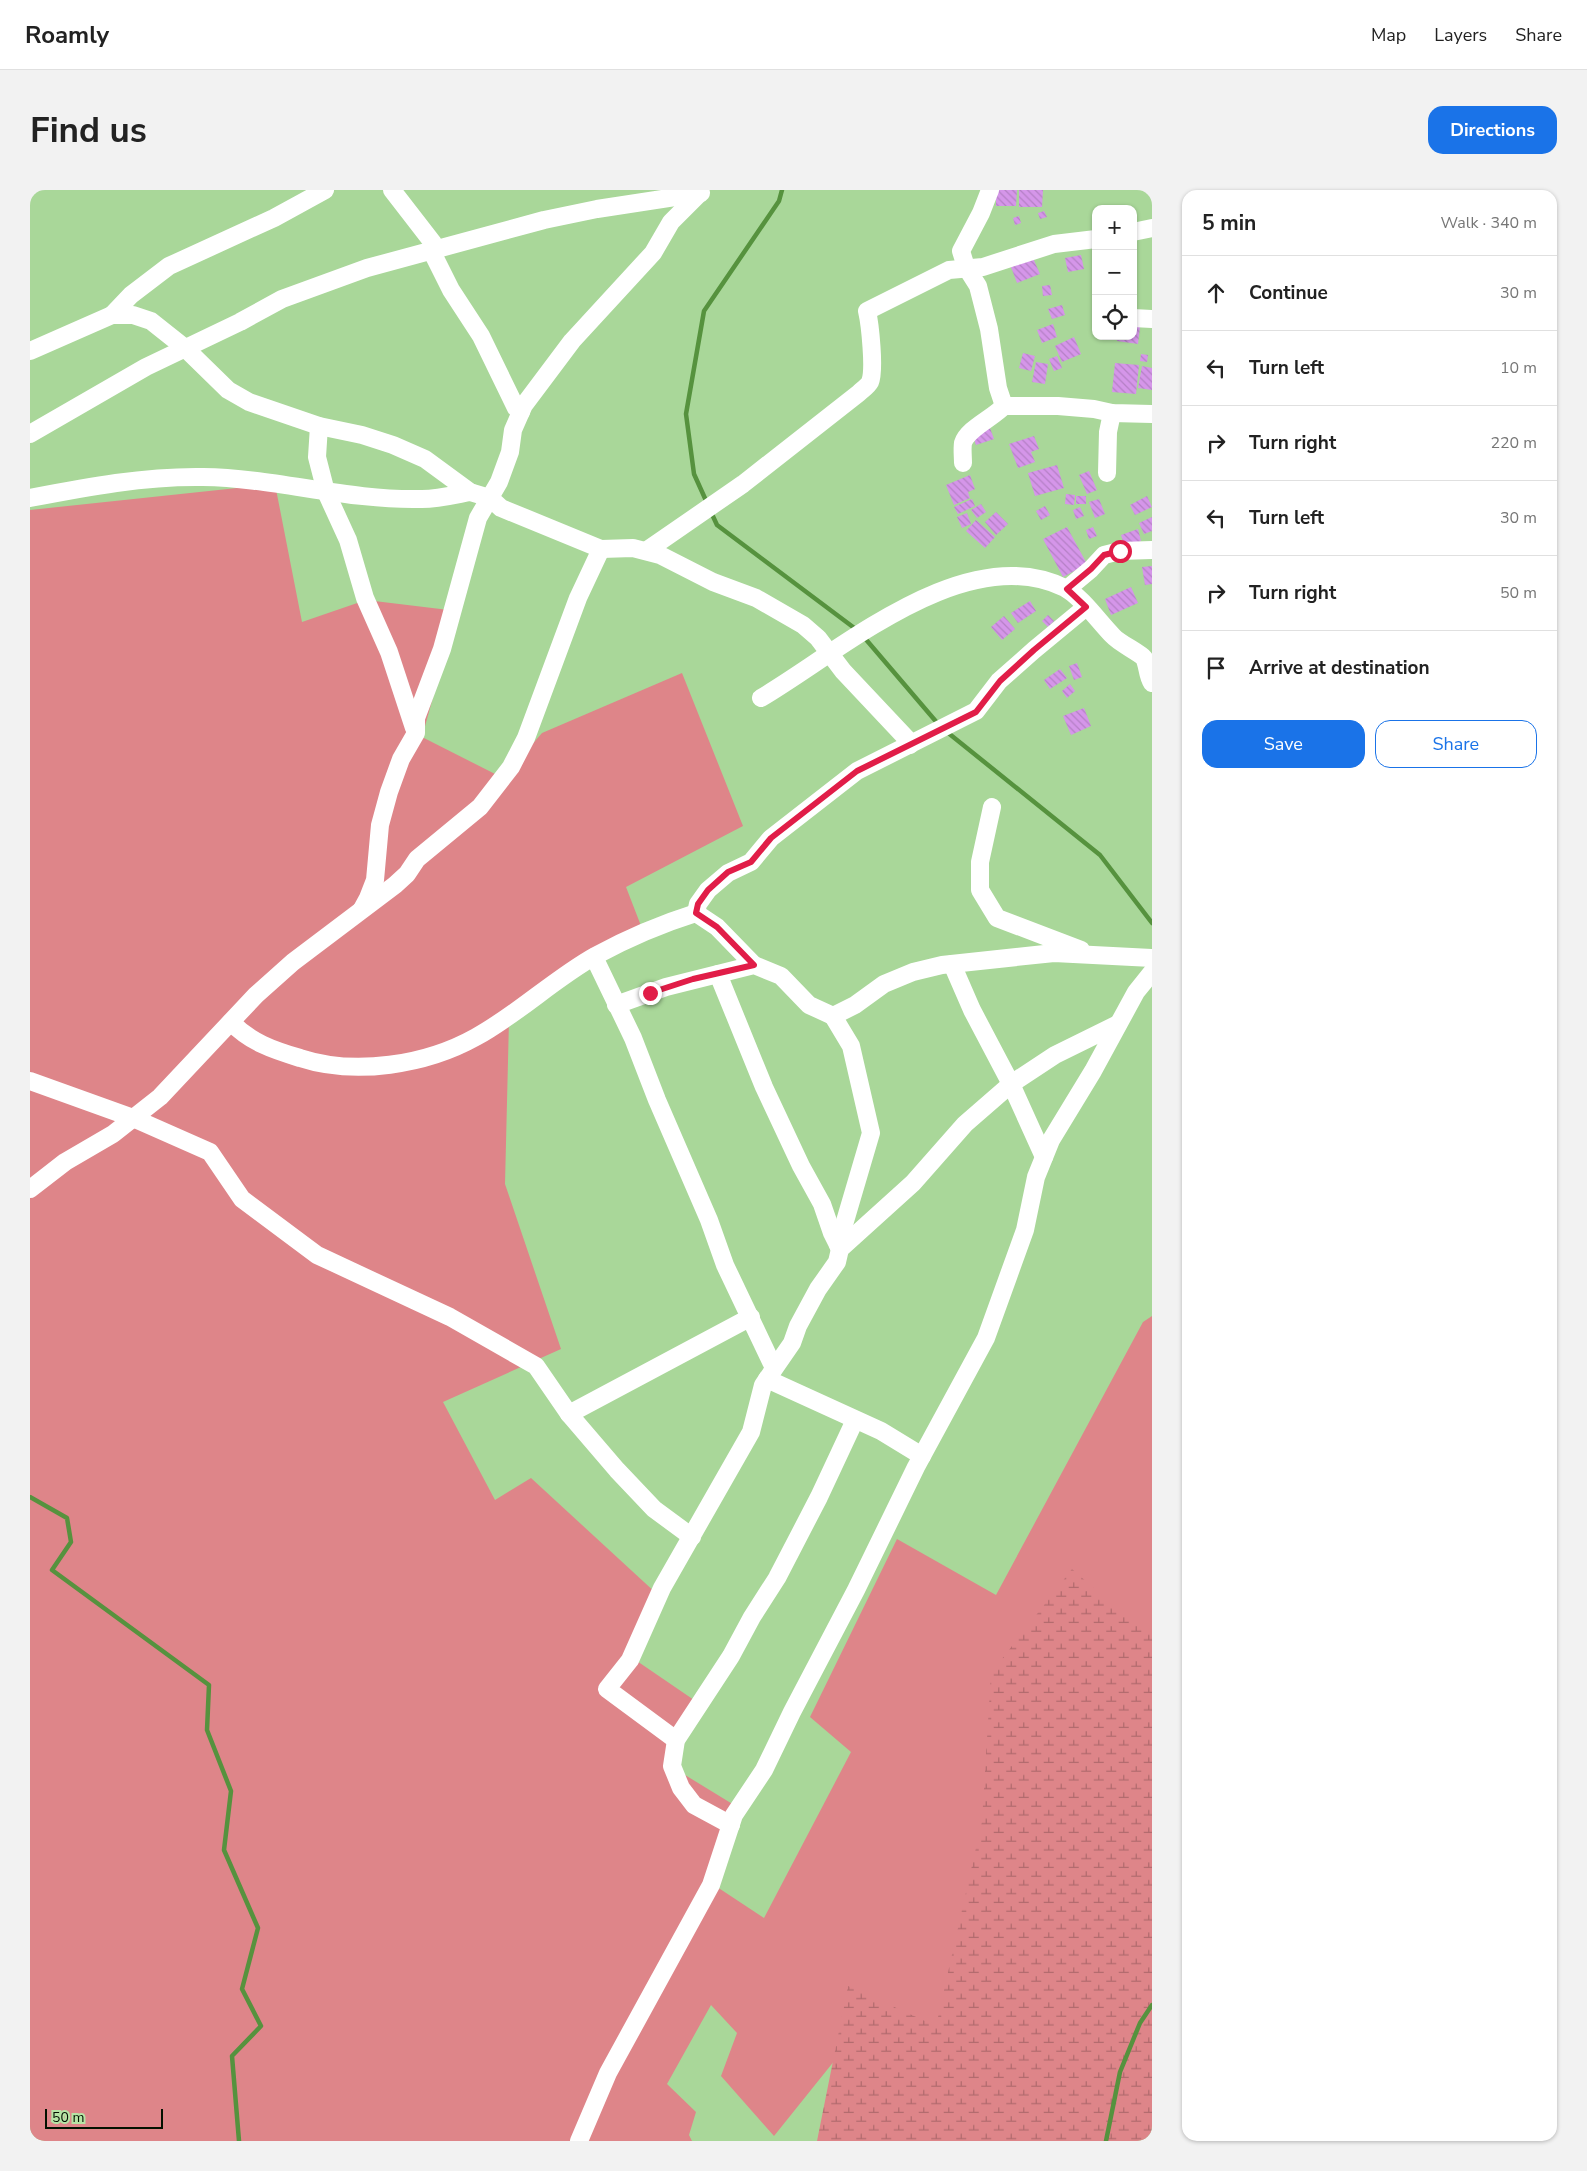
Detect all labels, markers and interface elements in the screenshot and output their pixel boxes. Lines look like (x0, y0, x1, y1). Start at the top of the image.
text: Roamly (25, 19, 109, 51)
text: Map (1371, 23, 1406, 47)
text: Layers (1434, 23, 1487, 47)
text: Share (1515, 23, 1562, 47)
button: Directions (1428, 106, 1557, 154)
text: Find us (30, 107, 147, 154)
map controls (1092, 205, 1137, 340)
button: + (1092, 205, 1137, 250)
text: 5 min (1202, 209, 1256, 237)
text: Walk · 340 m (1441, 212, 1537, 234)
button: − (1092, 250, 1137, 295)
icon: ahead (1202, 279, 1230, 307)
text: Continue (1249, 280, 1328, 306)
text: 30 m (1500, 282, 1537, 304)
button: locate (1092, 295, 1137, 340)
icon: left (1202, 354, 1230, 382)
text: Turn left (1249, 355, 1324, 381)
text: 10 m (1500, 357, 1537, 379)
icon: right (1202, 429, 1230, 457)
text: Turn right (1249, 430, 1336, 456)
text: 220 m (1490, 432, 1537, 454)
icon: left (1202, 504, 1230, 532)
text: Turn left (1249, 505, 1324, 531)
text: 30 m (1500, 507, 1537, 529)
route start (1109, 540, 1132, 563)
icon: right (1202, 579, 1230, 607)
text: Turn right (1249, 580, 1336, 606)
text: 50 m (1500, 582, 1537, 604)
icon: arrive (1202, 654, 1230, 682)
text: Arrive at destination (1249, 655, 1430, 681)
button: Save (1202, 720, 1365, 768)
button: Share (1375, 720, 1537, 768)
route end (639, 982, 662, 1005)
scale bar (45, 2106, 162, 2129)
text: 50 m (52, 2108, 84, 2127)

